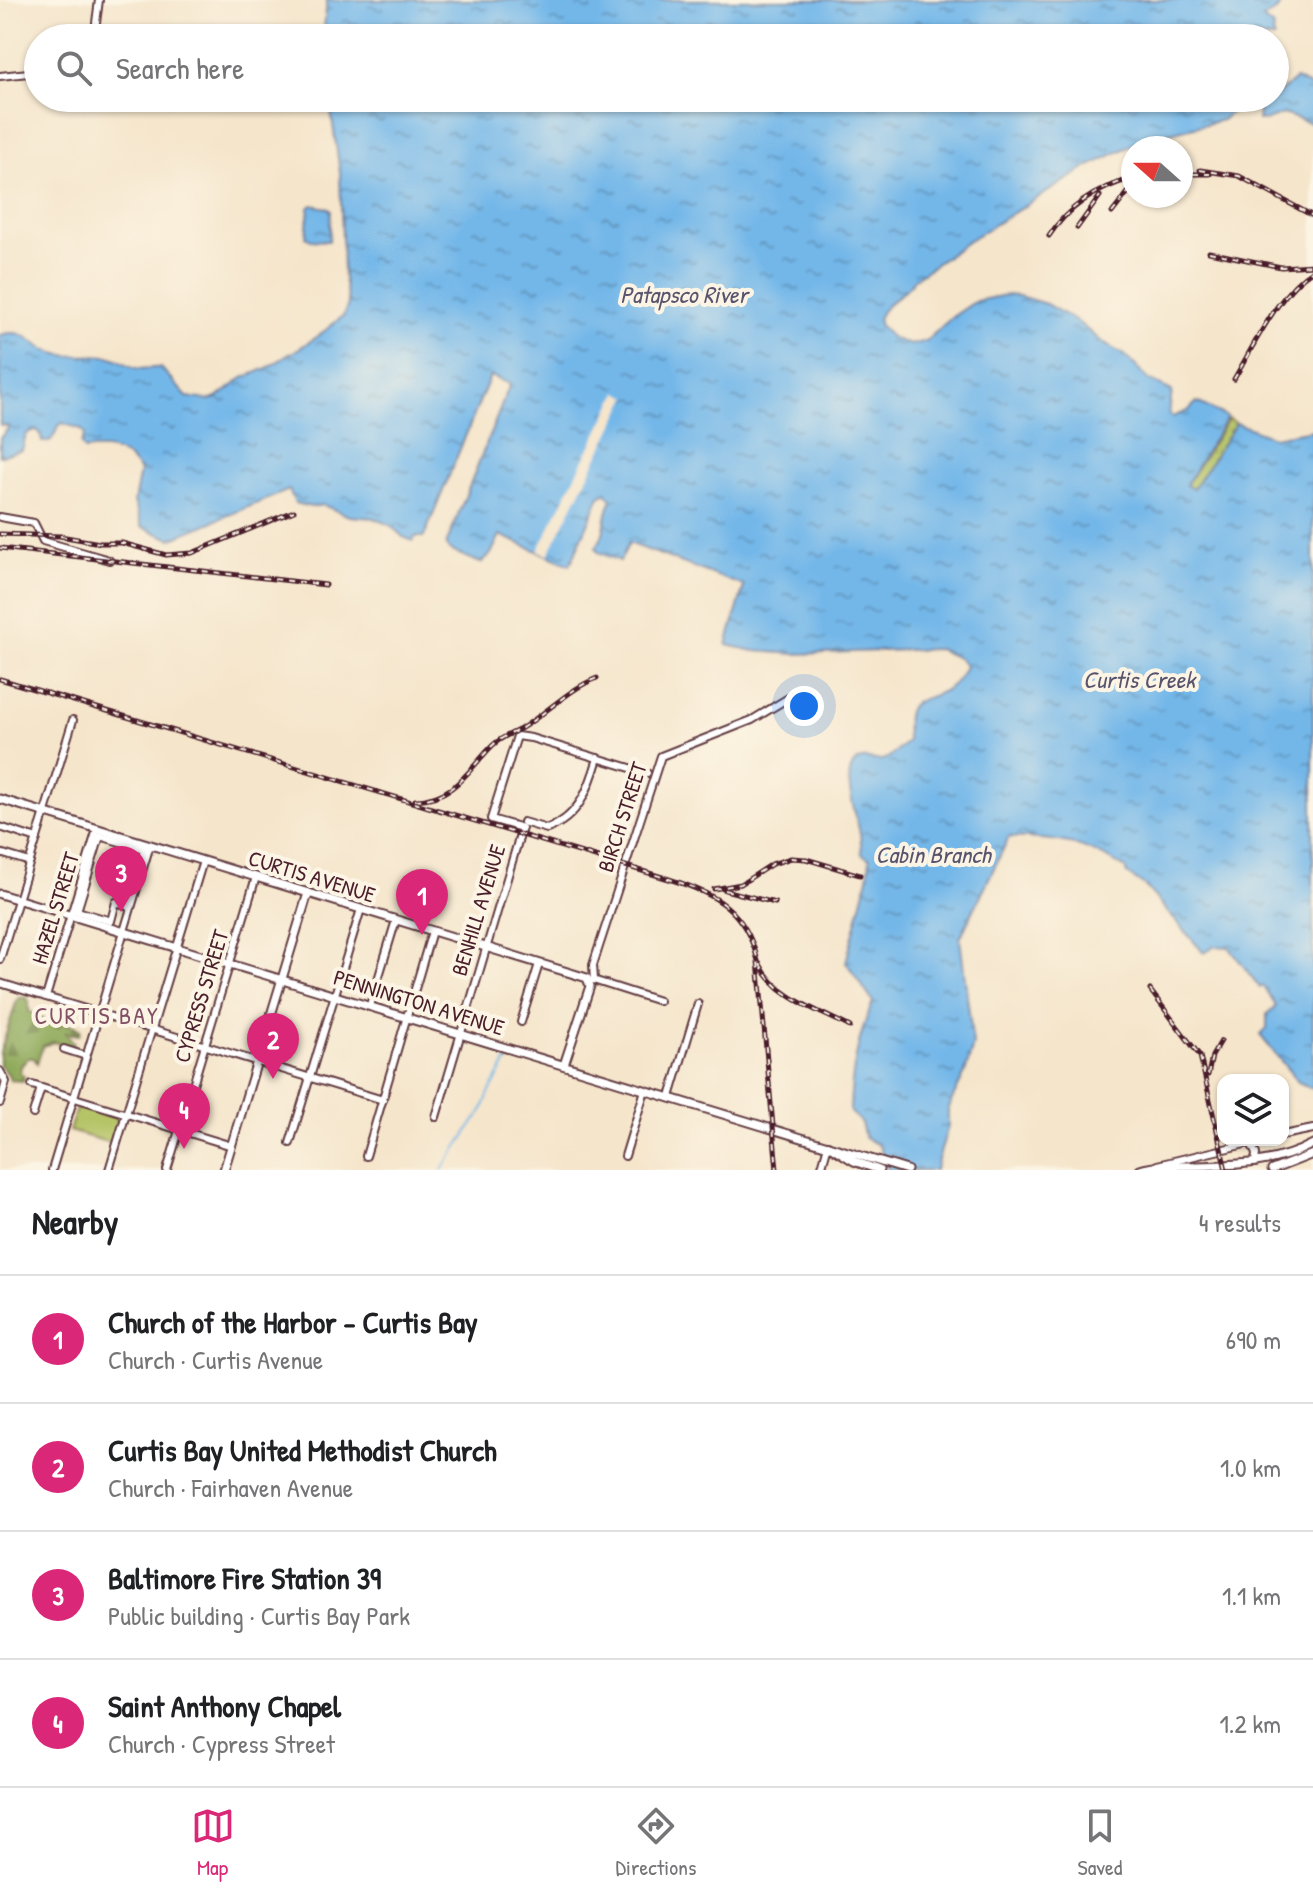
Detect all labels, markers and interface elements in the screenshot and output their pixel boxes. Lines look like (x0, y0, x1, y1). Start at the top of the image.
search box (24, 24, 1289, 112)
icon: search (52, 46, 96, 90)
text: Search here (116, 48, 244, 88)
north arrow (1121, 136, 1193, 208)
water label: Patapsco River (620, 278, 750, 311)
water label: Curtis Creek (1083, 663, 1197, 695)
your location (784, 686, 824, 726)
street label: BIRCH STREET (590, 758, 654, 876)
water label: Cabin Branch (875, 838, 993, 870)
street label: BENHILL AVENUE (444, 840, 512, 979)
street label: CURTIS AVENUE (245, 842, 379, 910)
pin: 3 (95, 846, 147, 912)
street label: HAZEL STREET (24, 848, 86, 968)
pin: 1 (396, 869, 448, 935)
street label: CYPRESS STREET (167, 925, 236, 1066)
street label: PENNINGTON AVENUE (330, 962, 508, 1042)
district label: CURTIS BAY (34, 999, 160, 1031)
pin: 2 (247, 1013, 299, 1079)
map controls (1217, 1074, 1289, 1146)
button: layers (1217, 1074, 1289, 1146)
pin: 4 (158, 1083, 210, 1149)
text: Nearby (32, 1199, 118, 1245)
text: 4 results (1199, 1205, 1281, 1240)
text: Church of the Harbor - Curtis Bay (108, 1302, 478, 1342)
text: 1 (53, 1322, 63, 1357)
text: 690 m (1226, 1322, 1281, 1357)
text: Church · Curtis Avenue (108, 1342, 323, 1377)
text: Curtis Bay United Methodist Church (108, 1430, 497, 1470)
text: 2 (52, 1450, 64, 1485)
text: 1.0 km (1220, 1450, 1281, 1485)
text: Church · Fairhaven Avenue (108, 1470, 353, 1505)
text: Baltimore Fire Station 39 (108, 1558, 381, 1598)
text: 3 (52, 1578, 64, 1613)
text: 1.1 km (1222, 1578, 1281, 1613)
text: Public building · Curtis Bay Park (108, 1598, 410, 1633)
text: Saint Anthony Chapel (108, 1686, 341, 1726)
text: 4 (53, 1706, 63, 1741)
text: 1.2 km (1219, 1706, 1281, 1741)
text: Church · Cypress Street (108, 1726, 335, 1761)
tab: Map (191, 1804, 235, 1882)
tab: Directions (616, 1804, 697, 1882)
tab: Saved (1078, 1804, 1122, 1882)

